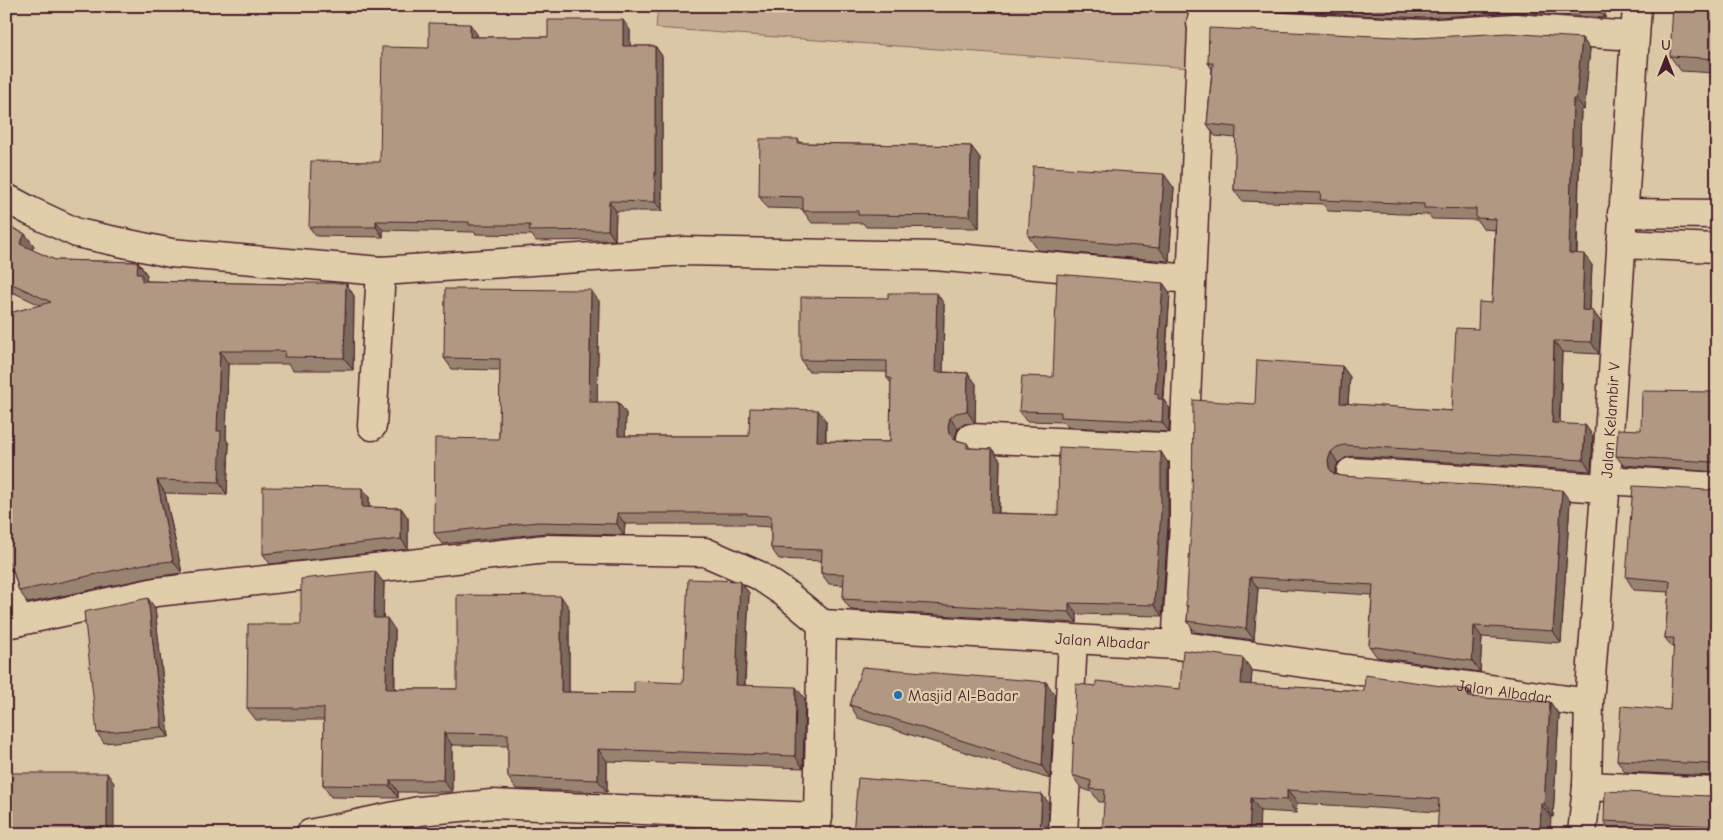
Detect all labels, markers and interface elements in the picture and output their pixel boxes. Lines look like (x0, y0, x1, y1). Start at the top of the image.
north arrow (1640, 32, 1690, 82)
text: U (1661, 37, 1671, 54)
street label: Jalan Kelambir V (1598, 361, 1624, 479)
street label: Jalan Albadar (1055, 630, 1151, 653)
street label: Jalan Albadar (1456, 677, 1553, 708)
place label: Masjid Al-Badar (908, 687, 1019, 705)
marker: Masjid Al-Badar (892, 689, 904, 701)

